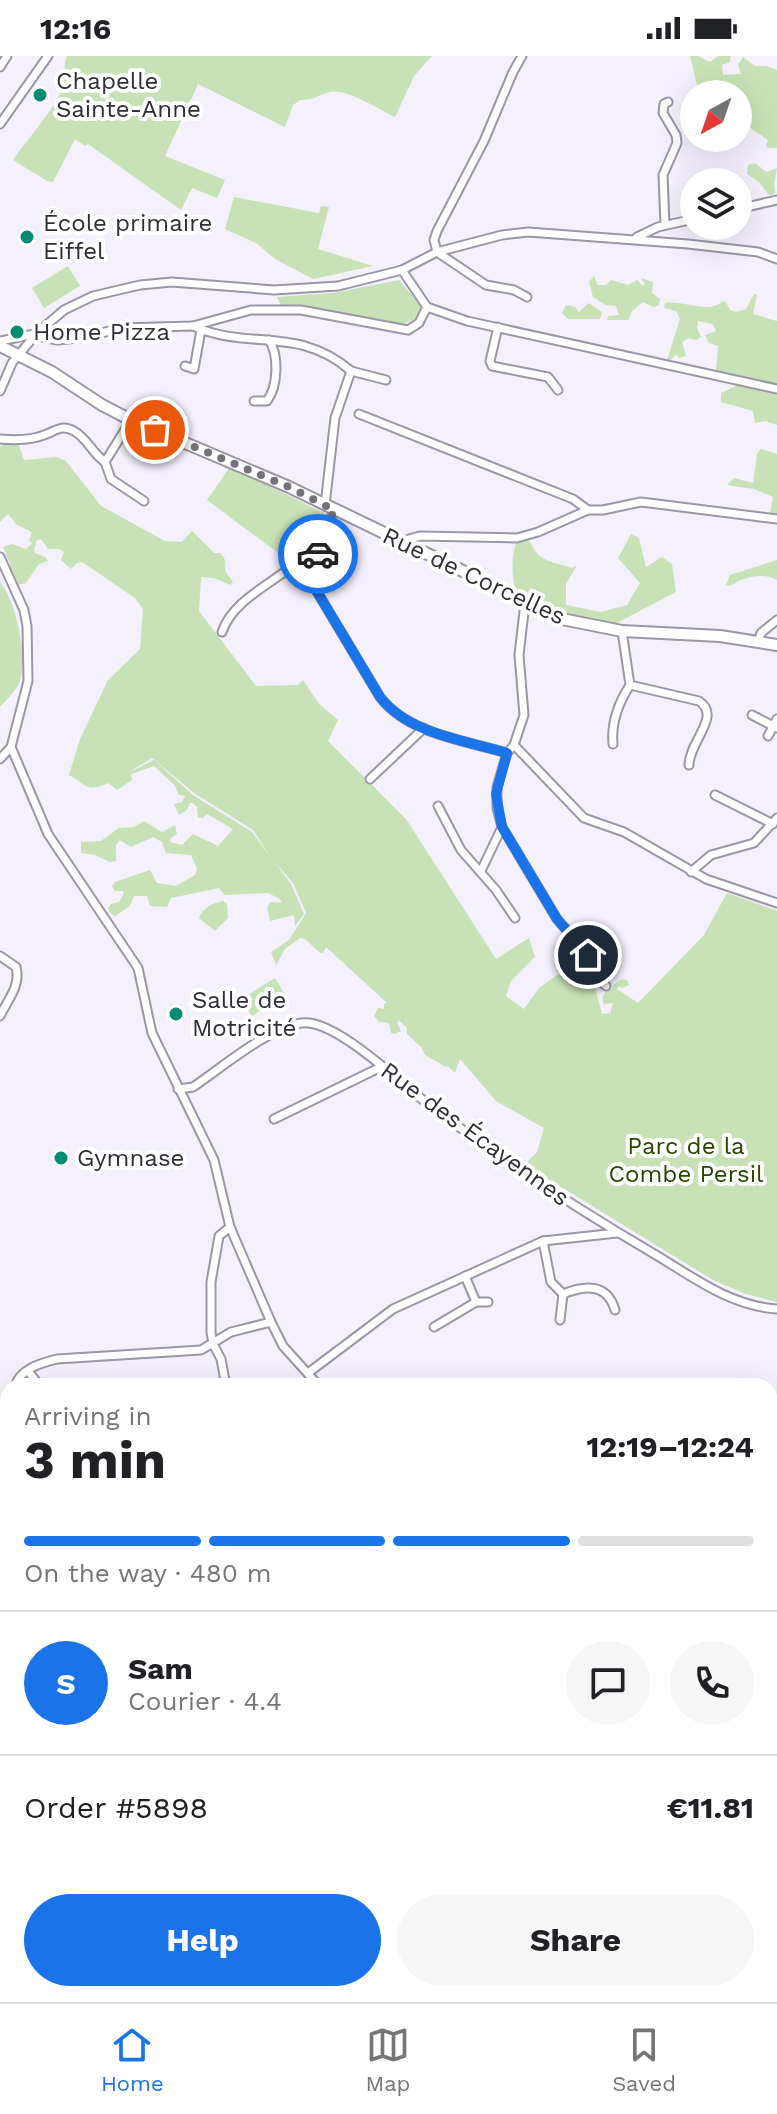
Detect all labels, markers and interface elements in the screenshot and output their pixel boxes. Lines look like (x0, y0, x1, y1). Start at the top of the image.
text: 12:16 (40, 11, 111, 46)
place label: Chapelle Sainte-Anne (56, 67, 201, 123)
north arrow (680, 80, 752, 152)
map controls (680, 80, 752, 240)
marker: Chapelle Sainte-Anne (31, 86, 49, 104)
button: layers (680, 168, 752, 240)
place label: École primaire Eiffel (43, 209, 212, 265)
marker: École primaire Eiffel (18, 228, 36, 246)
place label: Home Pizza (33, 318, 170, 346)
marker: Home Pizza (8, 323, 26, 341)
pin (121, 396, 189, 464)
icon: bag (133, 408, 177, 452)
courier (278, 514, 358, 594)
street label: Rue de Corcelles (378, 521, 570, 631)
icon: car (296, 532, 340, 576)
pin (554, 921, 622, 989)
icon: home (566, 933, 610, 977)
place label: Salle de Motricité (192, 986, 296, 1042)
marker: Salle de Motricité (167, 1005, 185, 1023)
street label: Rue des Écayennes (375, 1056, 575, 1212)
park label: Parc de la Combe Persil (609, 1132, 764, 1188)
place label: Gymnase (77, 1144, 184, 1172)
marker: Gymnase (52, 1149, 70, 1167)
text: Arriving in (24, 1401, 152, 1431)
text: 12:19–12:24 (586, 1429, 754, 1464)
text: 3 min (24, 1430, 166, 1491)
text: On the way · 480 m (24, 1558, 272, 1588)
button: chat (566, 1641, 650, 1725)
button: phone (670, 1641, 754, 1725)
text: Sam (128, 1651, 193, 1686)
text: S (56, 1666, 76, 1701)
text: Courier · 4.4 (128, 1686, 282, 1716)
text: Order #5898 (24, 1790, 208, 1825)
text: €11.81 (667, 1790, 754, 1825)
button: Help (24, 1894, 381, 1986)
button: Share (397, 1894, 754, 1986)
tab: Home (101, 2023, 164, 2096)
tab: Map (366, 2023, 410, 2096)
tab: Saved (612, 2023, 676, 2096)

